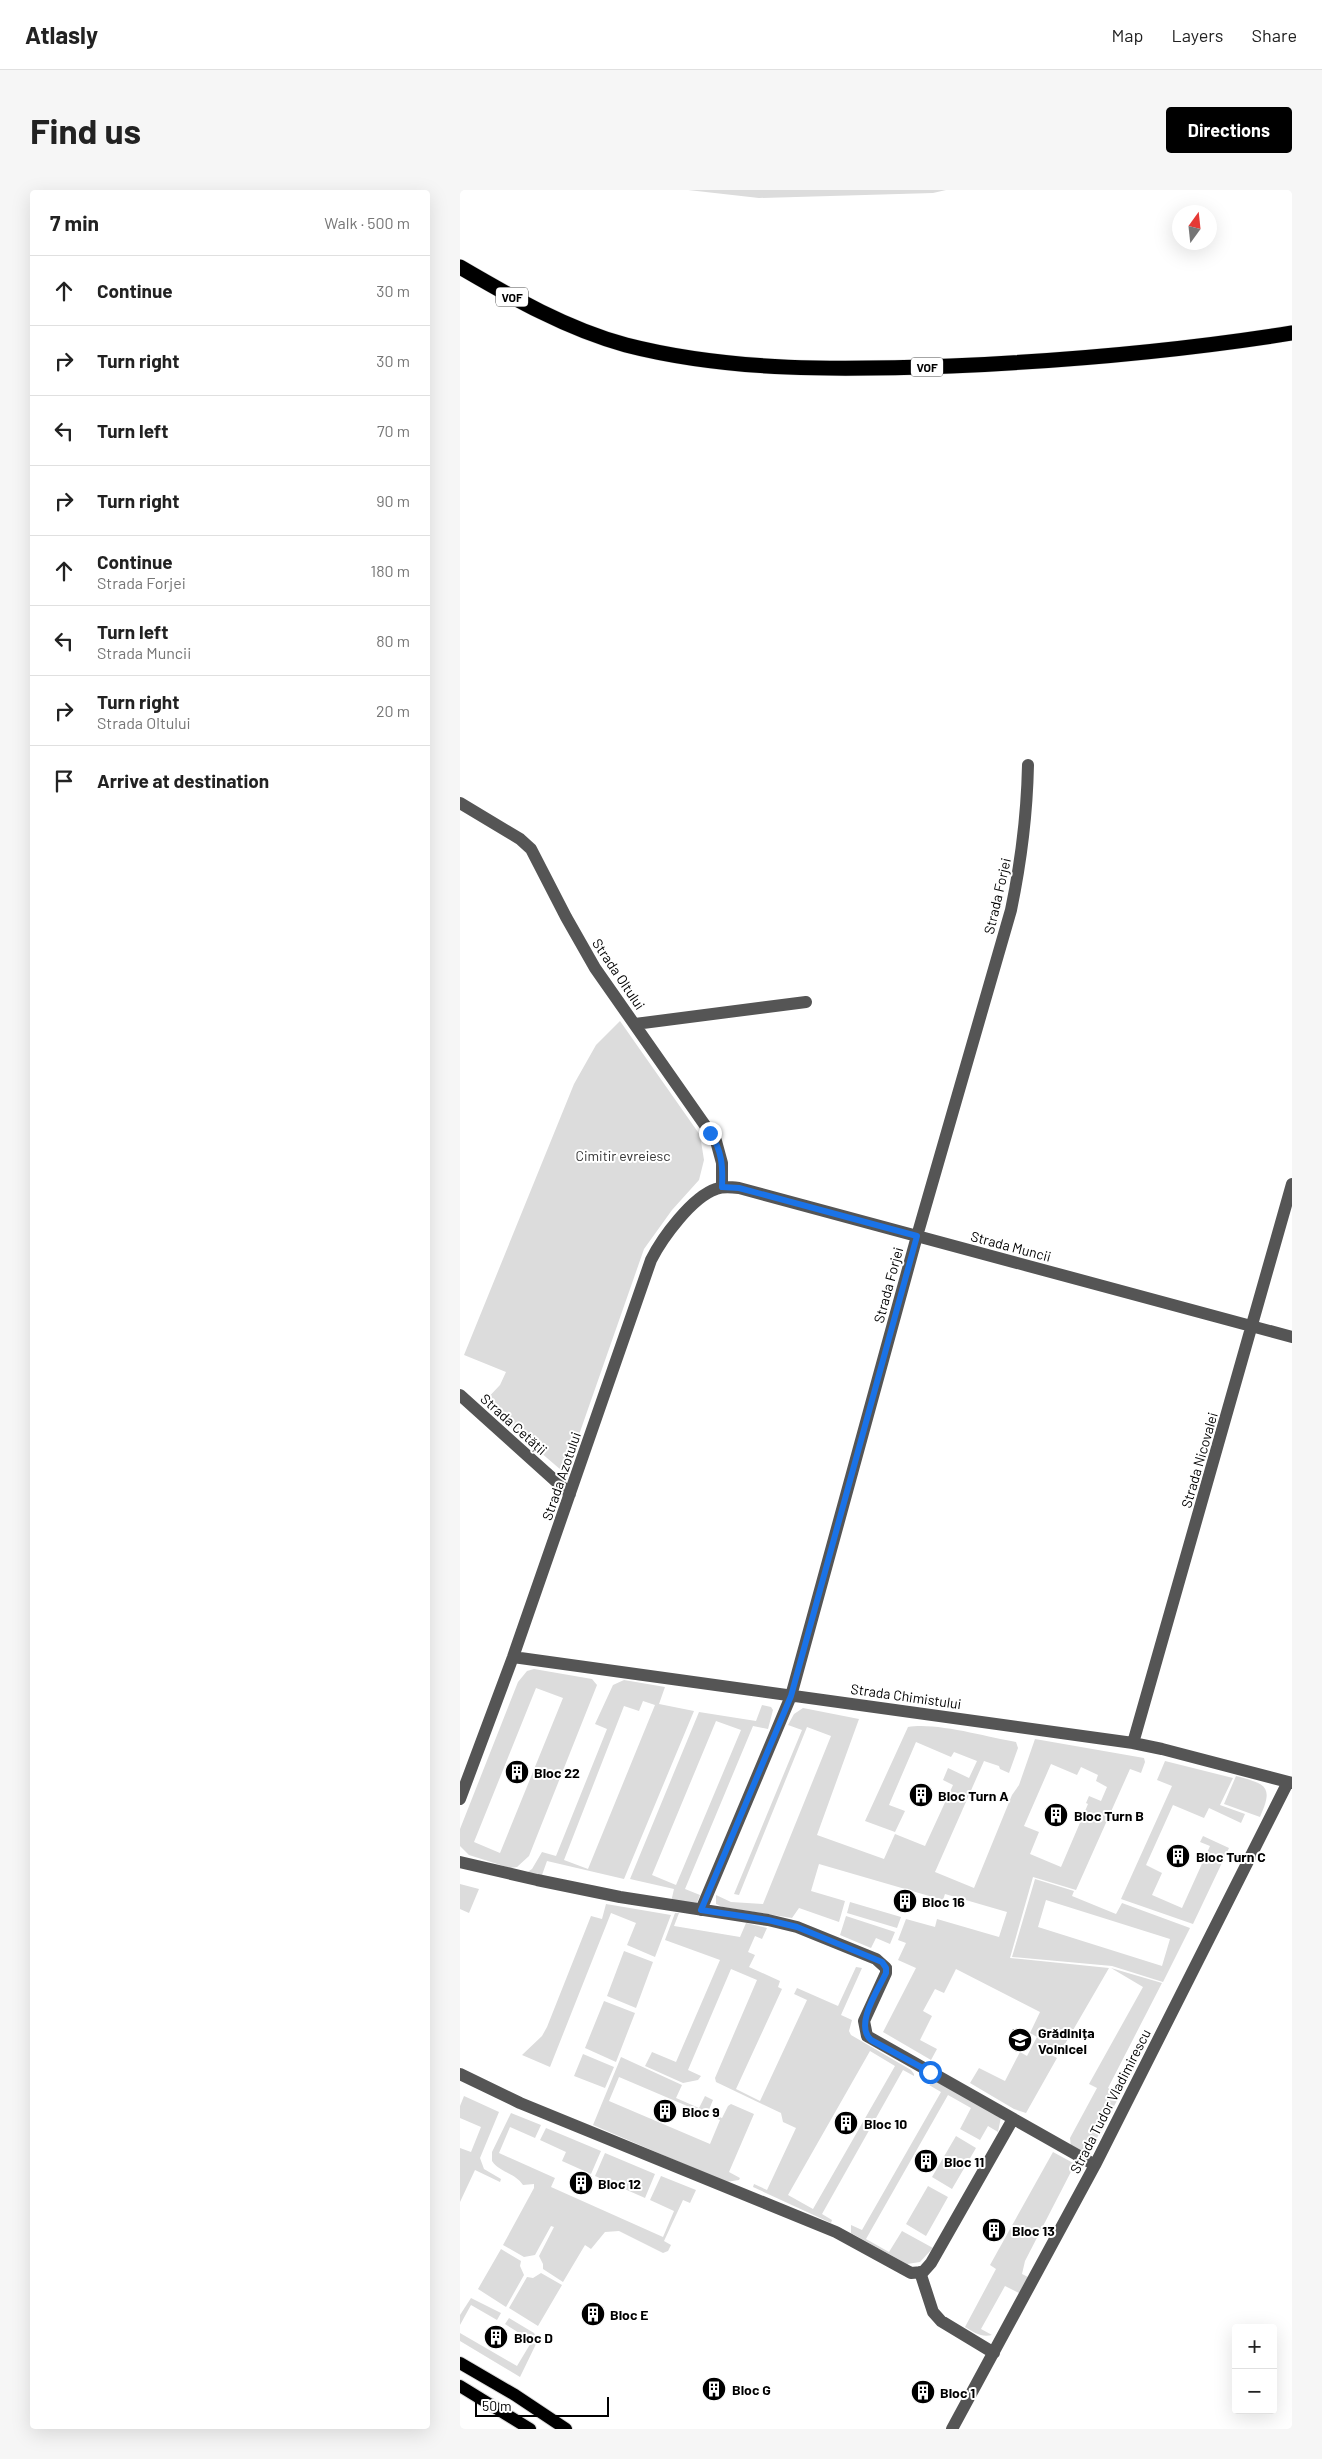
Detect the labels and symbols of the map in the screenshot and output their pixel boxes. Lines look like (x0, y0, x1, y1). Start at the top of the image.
north arrow (1172, 205, 1217, 250)
road number: VOF (496, 288, 528, 306)
road number: VOF (911, 358, 943, 376)
street label: Strada Forjei (980, 856, 1014, 936)
street label: Strada Oltului (589, 935, 649, 1013)
route end (699, 1122, 722, 1145)
park label: Cimitir evreiesc (575, 1147, 671, 1164)
street label: Strada Muncii (969, 1227, 1053, 1265)
street label: Strada Forjei (870, 1245, 906, 1325)
street label: Strada Cetății (477, 1390, 551, 1458)
street label: Strada Nicovalei (1177, 1410, 1221, 1510)
street label: Strada Azotului (538, 1430, 584, 1522)
street label: Strada Chimistului (850, 1680, 962, 1712)
building icon: Bloc 22 (504, 1759, 530, 1785)
place label: Bloc 22 (534, 1764, 580, 1781)
building icon: Bloc Turn A (908, 1782, 934, 1808)
place label: Bloc Turn A (938, 1787, 1009, 1804)
building icon: Bloc Turn B (1043, 1802, 1069, 1828)
place label: Bloc Turn B (1074, 1807, 1144, 1824)
building icon: Bloc Turn C (1165, 1843, 1191, 1869)
place label: Bloc Turn C (1196, 1848, 1266, 1865)
building icon: Bloc 16 (892, 1888, 918, 1914)
place label: Bloc 16 (922, 1893, 965, 1910)
place label: Grădinița Voinicel (1038, 2024, 1095, 2057)
street label: Strada Tudor Vladimirescu (1066, 2026, 1154, 2176)
school or university icon: Grădinița Voinicel (1007, 2027, 1033, 2053)
route start (919, 2061, 942, 2084)
building icon: Bloc 9 (652, 2098, 678, 2124)
place label: Bloc 9 (682, 2103, 720, 2120)
building icon: Bloc 10 (833, 2110, 859, 2136)
place label: Bloc 10 (864, 2115, 907, 2132)
building icon: Bloc 11 (913, 2148, 939, 2174)
place label: Bloc 11 (944, 2153, 984, 2170)
building icon: Bloc 12 (568, 2170, 594, 2196)
place label: Bloc 12 (598, 2175, 641, 2192)
building icon: Bloc 13 (981, 2217, 1007, 2243)
place label: Bloc 13 (1012, 2222, 1055, 2239)
building icon: Bloc E (580, 2301, 606, 2327)
place label: Bloc E (610, 2306, 648, 2323)
building icon: Bloc D (483, 2324, 509, 2350)
place label: Bloc D (514, 2329, 553, 2346)
building icon: Bloc G (701, 2376, 727, 2402)
building icon: Bloc 1 (910, 2379, 936, 2405)
place label: Bloc G (732, 2381, 771, 2398)
place label: Bloc 1 (940, 2384, 975, 2401)
scale bar (475, 2394, 609, 2417)

